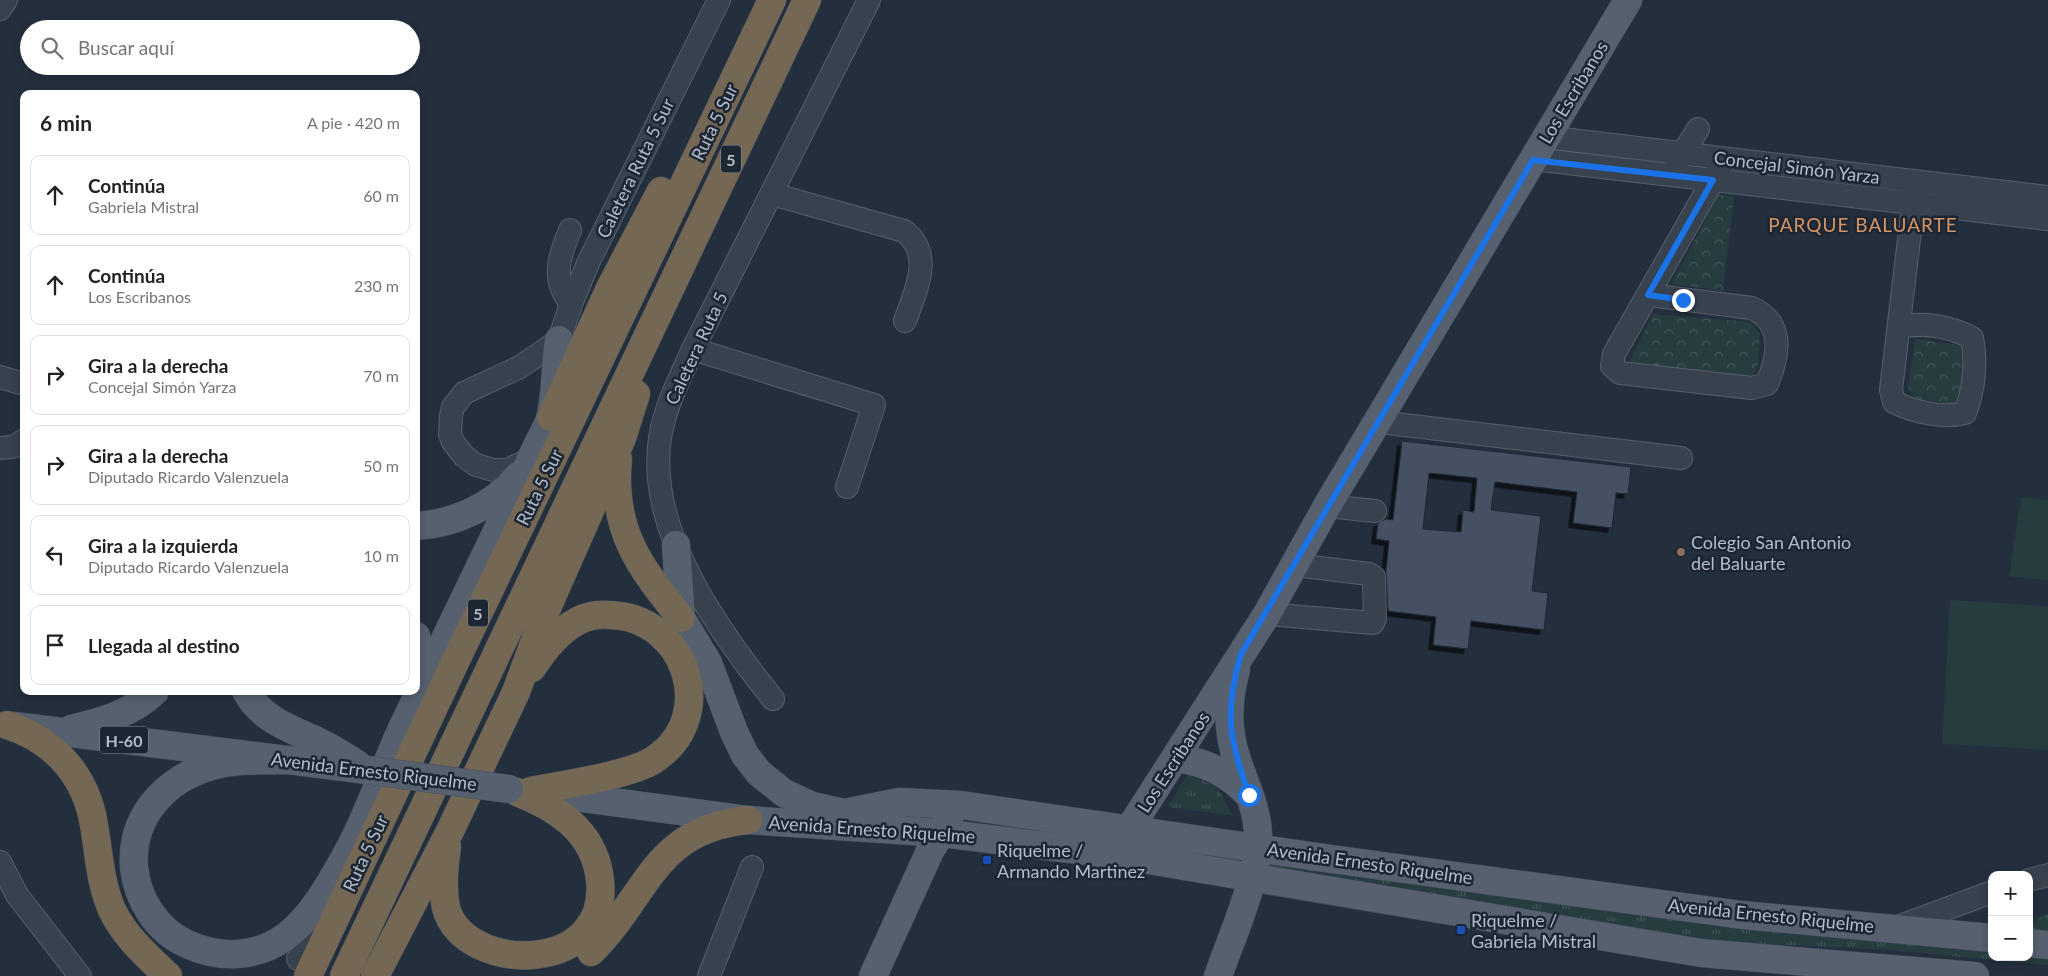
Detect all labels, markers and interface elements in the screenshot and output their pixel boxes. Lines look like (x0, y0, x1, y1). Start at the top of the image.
search box (20, 20, 420, 75)
icon: search (38, 34, 66, 62)
text: Buscar aquí (78, 36, 174, 59)
street label: Los Escribanos (1534, 37, 1612, 147)
street label: Ruta 5 Sur (686, 80, 742, 164)
street label: Caletera Ruta 5 Sur (592, 94, 679, 241)
text: 6 min (40, 110, 92, 135)
text: A pie · 420 m (307, 113, 400, 132)
road number: 5 (721, 146, 741, 172)
street label: Concejal Simón Yarza (1713, 146, 1881, 188)
text: Continúa (88, 174, 165, 197)
icon: ahead (41, 181, 69, 209)
text: 60 m (363, 186, 399, 205)
text: Gabriela Mistral (88, 197, 199, 216)
district label: PARQUE BALUARTE (1768, 213, 1958, 236)
text: Continúa (88, 264, 165, 287)
icon: ahead (41, 271, 69, 299)
text: 230 m (354, 276, 399, 295)
text: Los Escribanos (88, 287, 191, 306)
street label: Caletera Ruta 5 (660, 288, 732, 408)
route end (1672, 289, 1695, 312)
text: Gira a la derecha (88, 354, 228, 377)
icon: right (41, 361, 69, 389)
text: 70 m (363, 366, 399, 385)
text: Concejal Simón Yarza (88, 377, 236, 396)
text: Gira a la derecha (88, 444, 228, 467)
street label: Ruta 5 Sur (511, 445, 567, 529)
icon: right (41, 451, 69, 479)
text: 50 m (363, 456, 399, 475)
text: Diputado Ricardo Valenzuela (88, 467, 289, 486)
place label: Colegio San Antonio del Baluarte (1691, 531, 1851, 574)
text: Gira a la izquierda (88, 534, 238, 557)
icon: left (41, 541, 69, 569)
text: 10 m (363, 546, 399, 565)
marker: Colegio San Antonio del Baluarte (1675, 546, 1687, 558)
text: Diputado Ricardo Valenzuela (88, 557, 289, 576)
road number: 5 (468, 600, 488, 626)
icon: arrive (41, 631, 69, 659)
text: Llegada al destino (88, 634, 240, 657)
street label: Los Escribanos (1132, 707, 1214, 817)
road number: H-60 (100, 726, 148, 754)
street label: Avenida Ernesto Riquelme (270, 747, 478, 795)
route start (1238, 784, 1261, 807)
street label: Ruta 5 Sur (338, 811, 393, 895)
street label: Avenida Ernesto Riquelme (768, 811, 976, 847)
street label: Avenida Ernesto Riquelme (1266, 838, 1474, 888)
place label: Riquelme / Armando Martinez (997, 839, 1145, 882)
marker: Riquelme / Armando Martinez (981, 854, 993, 866)
map controls (1988, 871, 2033, 961)
button: + (1988, 871, 2033, 916)
street label: Avenida Ernesto Riquelme (1667, 893, 1875, 937)
place label: Riquelme / Gabriela Mistral (1471, 909, 1596, 952)
button: − (1988, 916, 2033, 961)
marker: Riquelme / Gabriela Mistral (1455, 924, 1467, 936)

